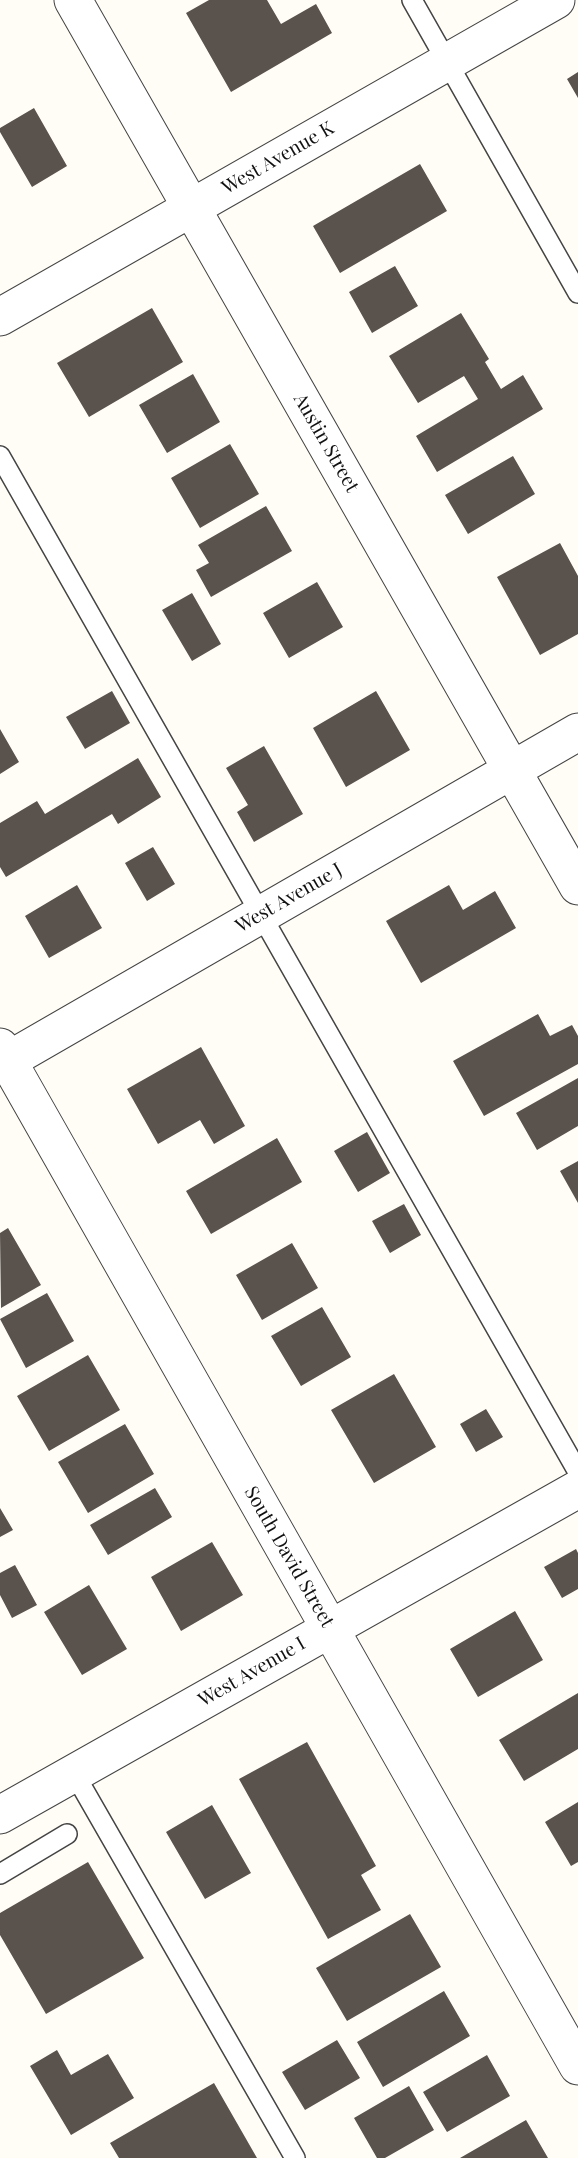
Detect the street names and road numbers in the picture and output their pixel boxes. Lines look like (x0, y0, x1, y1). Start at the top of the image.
street label: West Avenue K (218, 117, 338, 199)
street label: Austin Street (289, 390, 363, 496)
street label: West Avenue J (232, 858, 346, 938)
street label: South David Street (239, 1482, 339, 1632)
street label: West Avenue I (195, 1632, 309, 1712)

